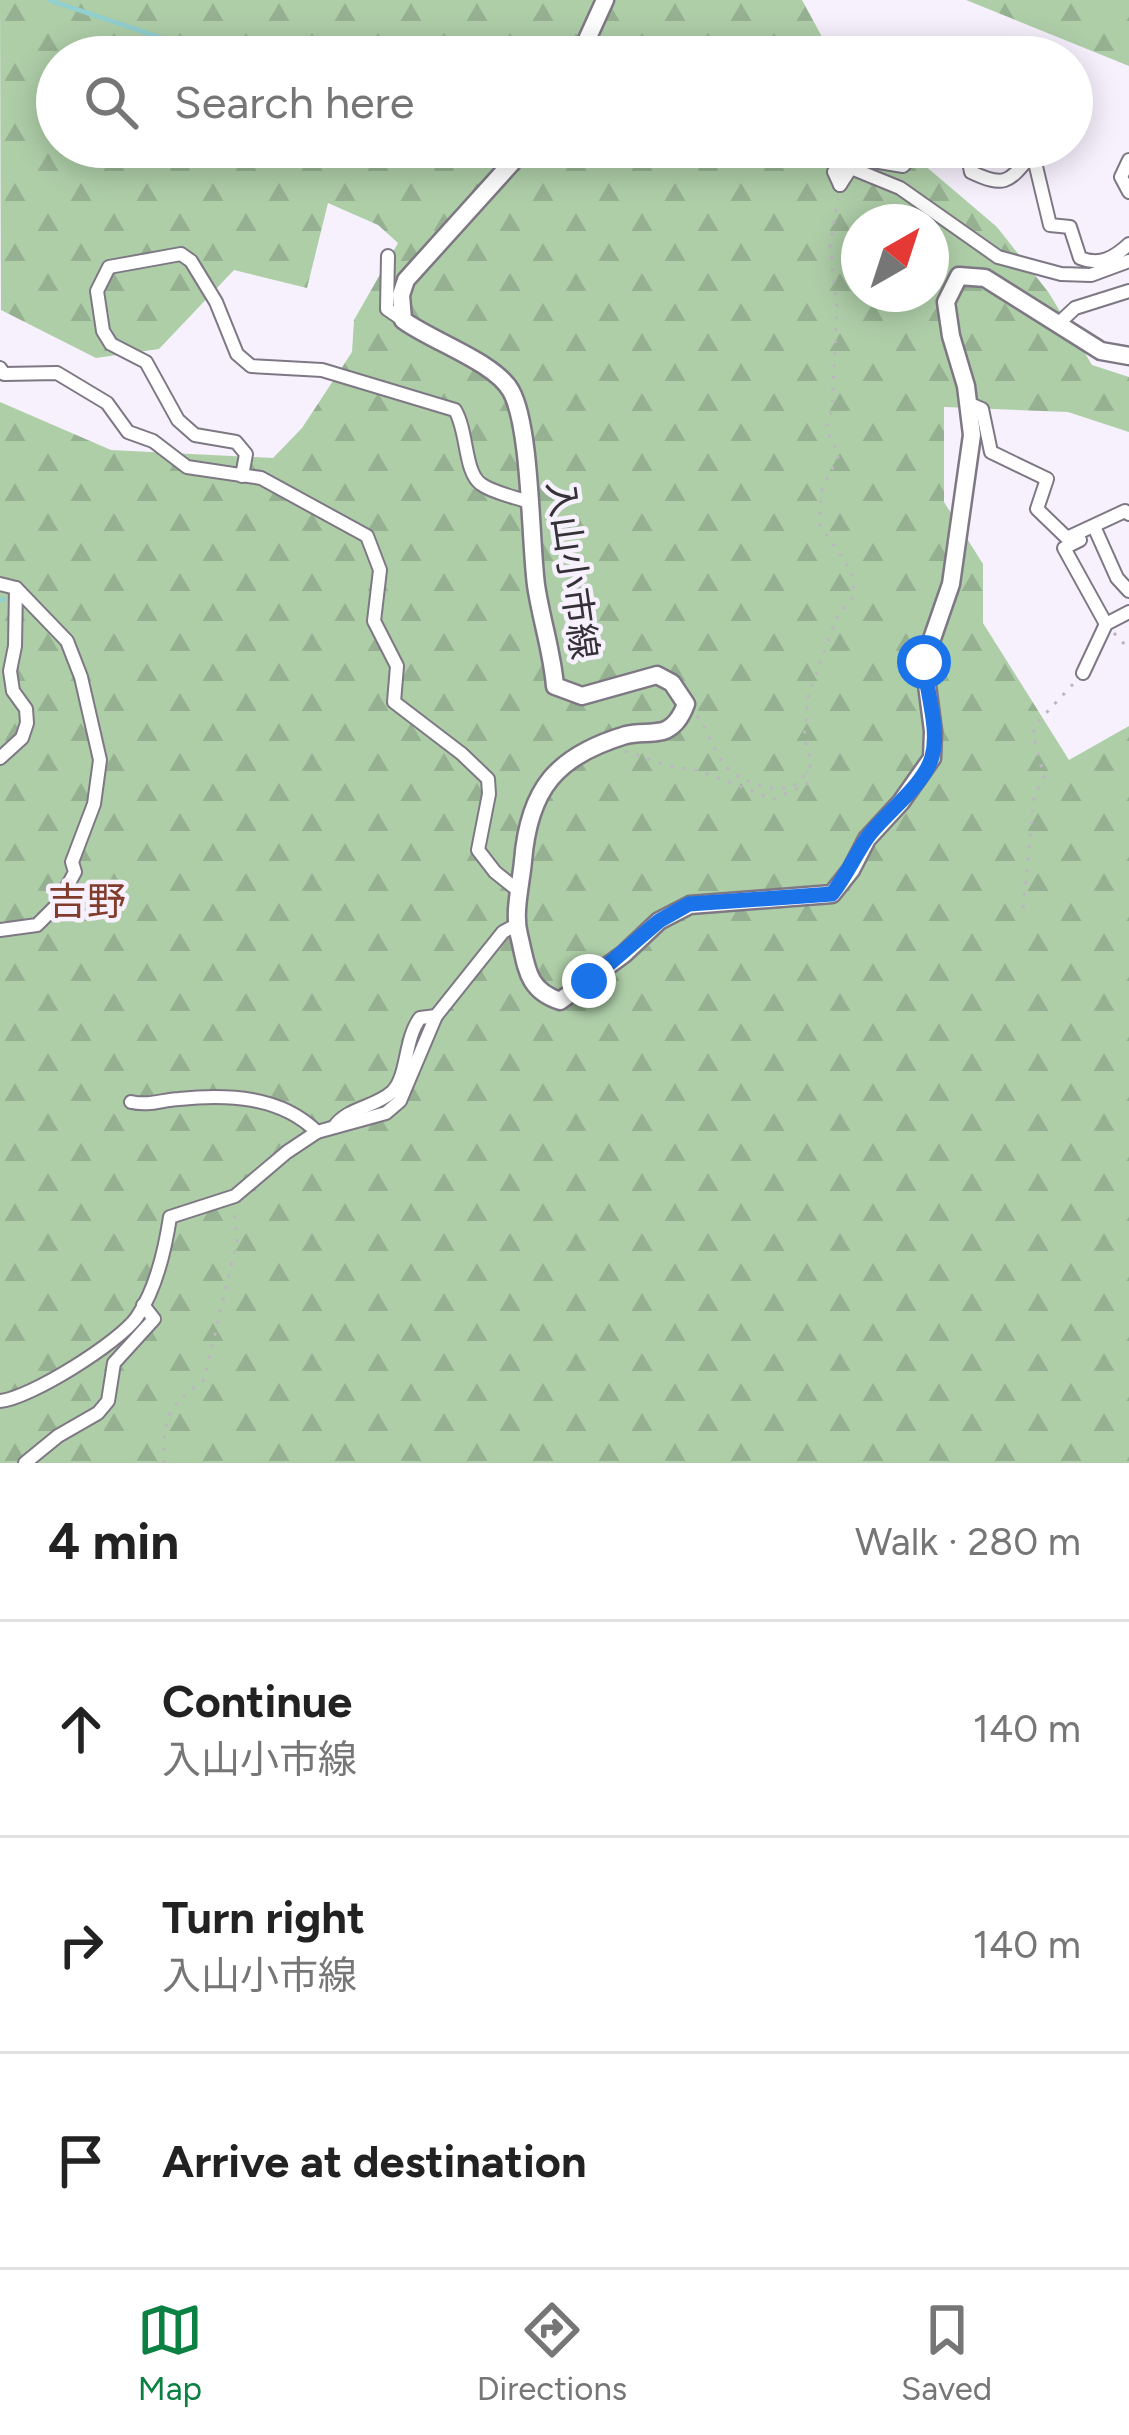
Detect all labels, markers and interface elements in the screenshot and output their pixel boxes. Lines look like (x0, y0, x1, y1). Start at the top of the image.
search box (36, 36, 1093, 168)
icon: search (78, 69, 144, 135)
text: Search here (174, 75, 414, 129)
north arrow (841, 204, 949, 312)
street label: 入山小市線 (539, 478, 606, 662)
route start (897, 635, 951, 689)
district label: 吉野 (48, 878, 126, 925)
route end (562, 954, 616, 1008)
text: 4 min (48, 1511, 179, 1572)
text: Walk · 280 m (855, 1518, 1081, 1565)
text: Continue (162, 1674, 352, 1728)
icon: ahead (48, 1696, 114, 1762)
text: 140 m (973, 1705, 1081, 1752)
text: 入山小市線 (162, 1736, 357, 1783)
text: Turn right (162, 1890, 365, 1944)
icon: right (48, 1912, 114, 1978)
text: 140 m (973, 1921, 1081, 1968)
text: 入山小市線 (162, 1952, 357, 1999)
icon: arrive (48, 2128, 114, 2194)
text: Arrive at destination (162, 2134, 586, 2188)
tab: Map (137, 2297, 203, 2408)
tab: Directions (477, 2297, 627, 2408)
tab: Saved (901, 2297, 992, 2408)

